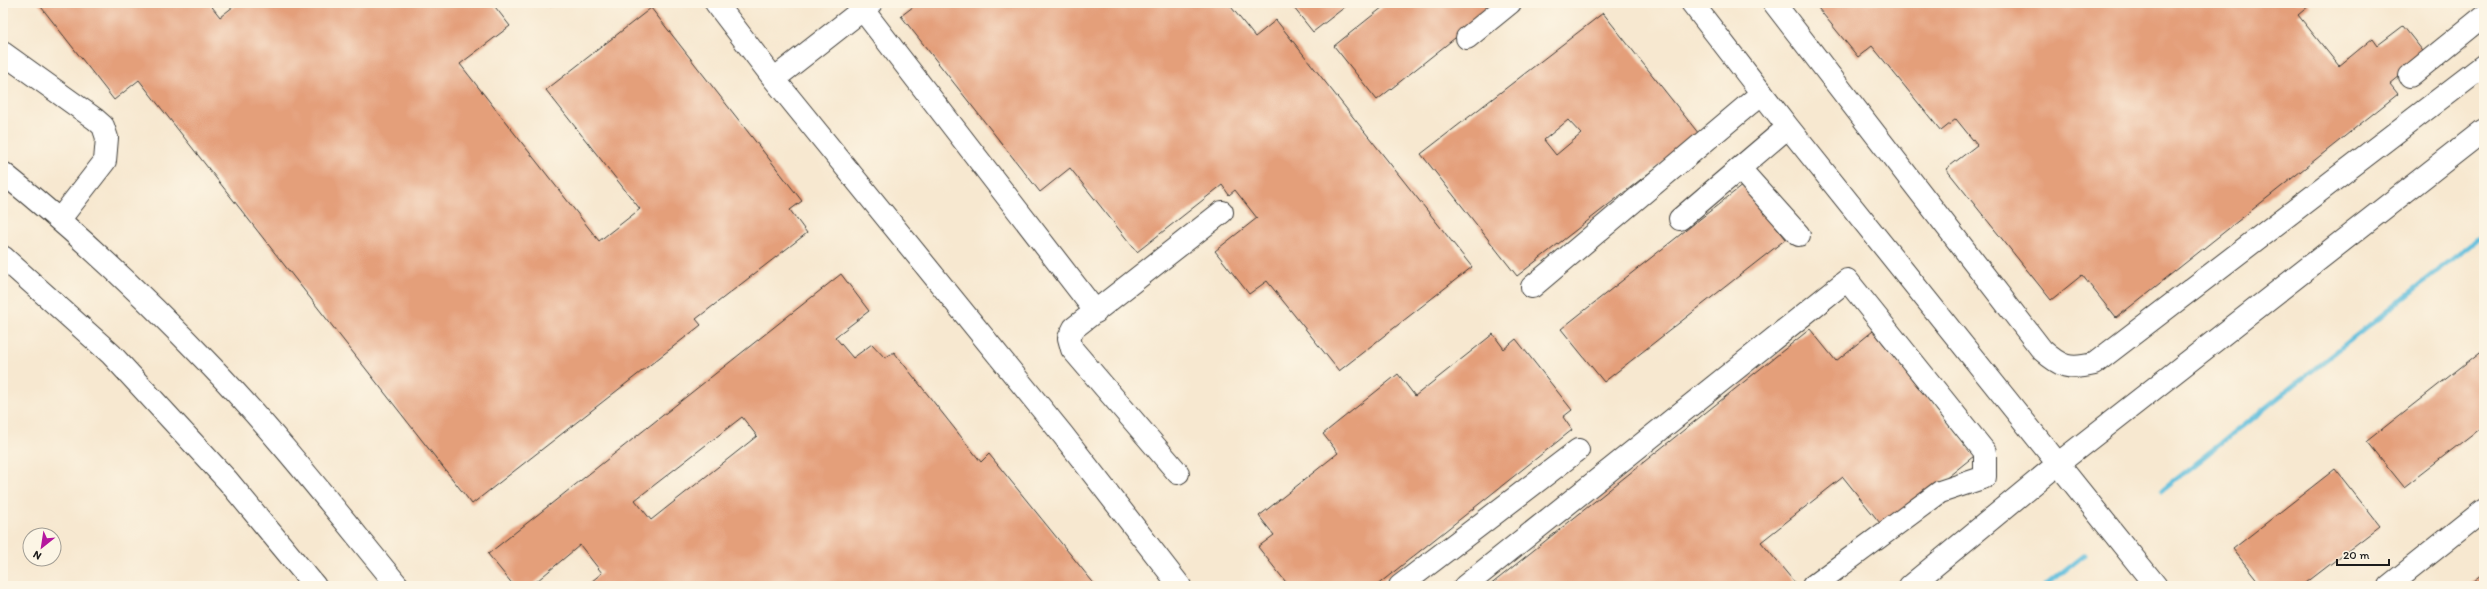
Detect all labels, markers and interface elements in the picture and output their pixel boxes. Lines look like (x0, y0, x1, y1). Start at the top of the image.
north arrow (22, 527, 62, 567)
scale bar (2337, 541, 2389, 567)
text: N (31, 548, 44, 563)
text: 20 m (2343, 548, 2370, 562)

